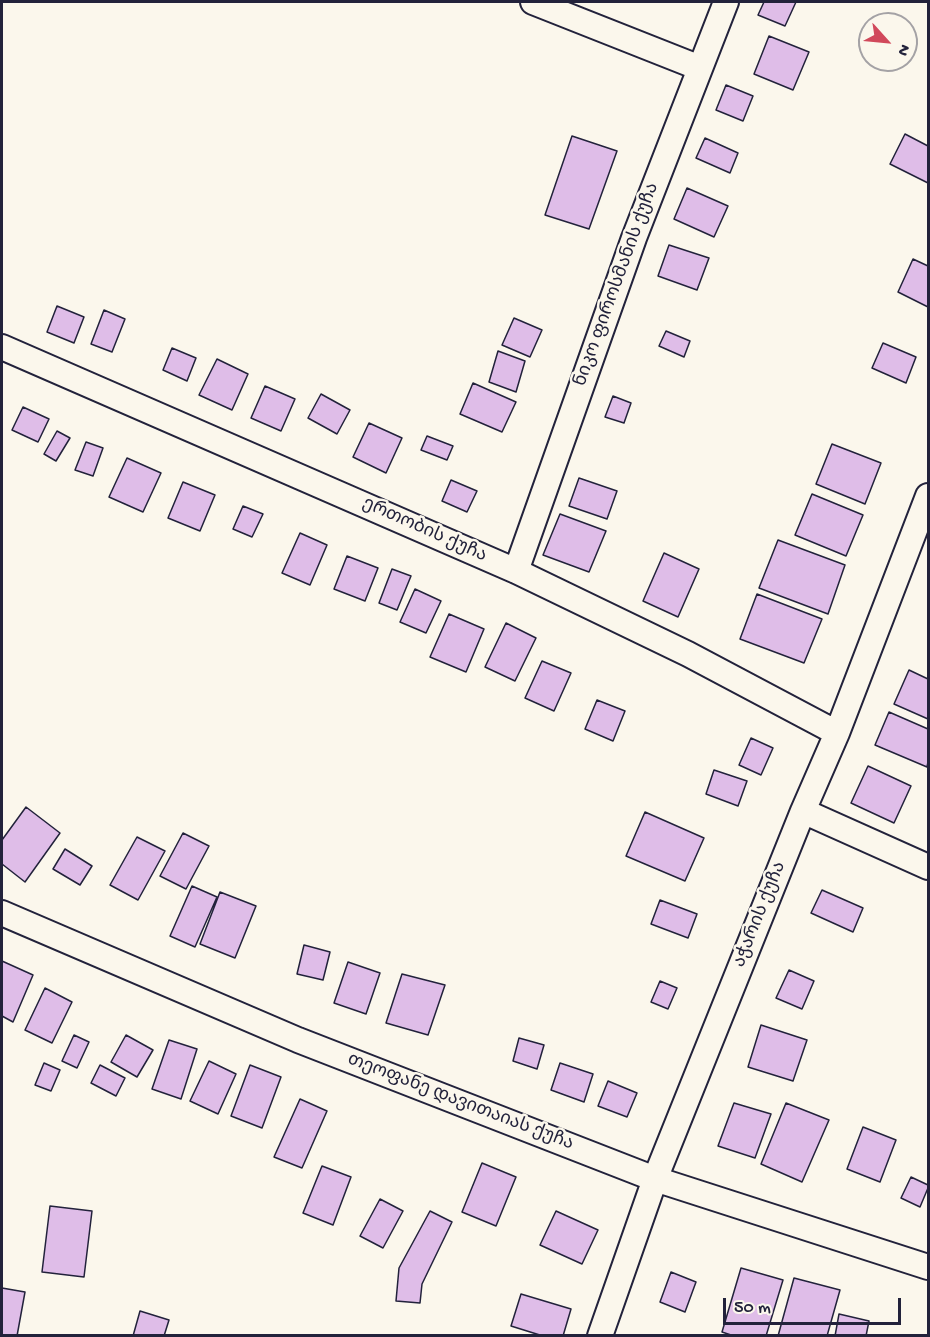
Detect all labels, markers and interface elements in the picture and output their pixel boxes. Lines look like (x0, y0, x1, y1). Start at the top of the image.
north arrow (858, 12, 918, 72)
text: N (892, 41, 914, 58)
street label: ნიკო ფიროსმანის ქუჩა (571, 180, 665, 390)
street label: ერთობის ქუჩა (358, 494, 490, 568)
street label: აჭარის ქუჩა (730, 859, 792, 971)
street label: თეოფანე დავითაიას ქუჩა (344, 1050, 576, 1156)
scale bar (726, 1286, 904, 1324)
text: 50 m (734, 1298, 771, 1319)

